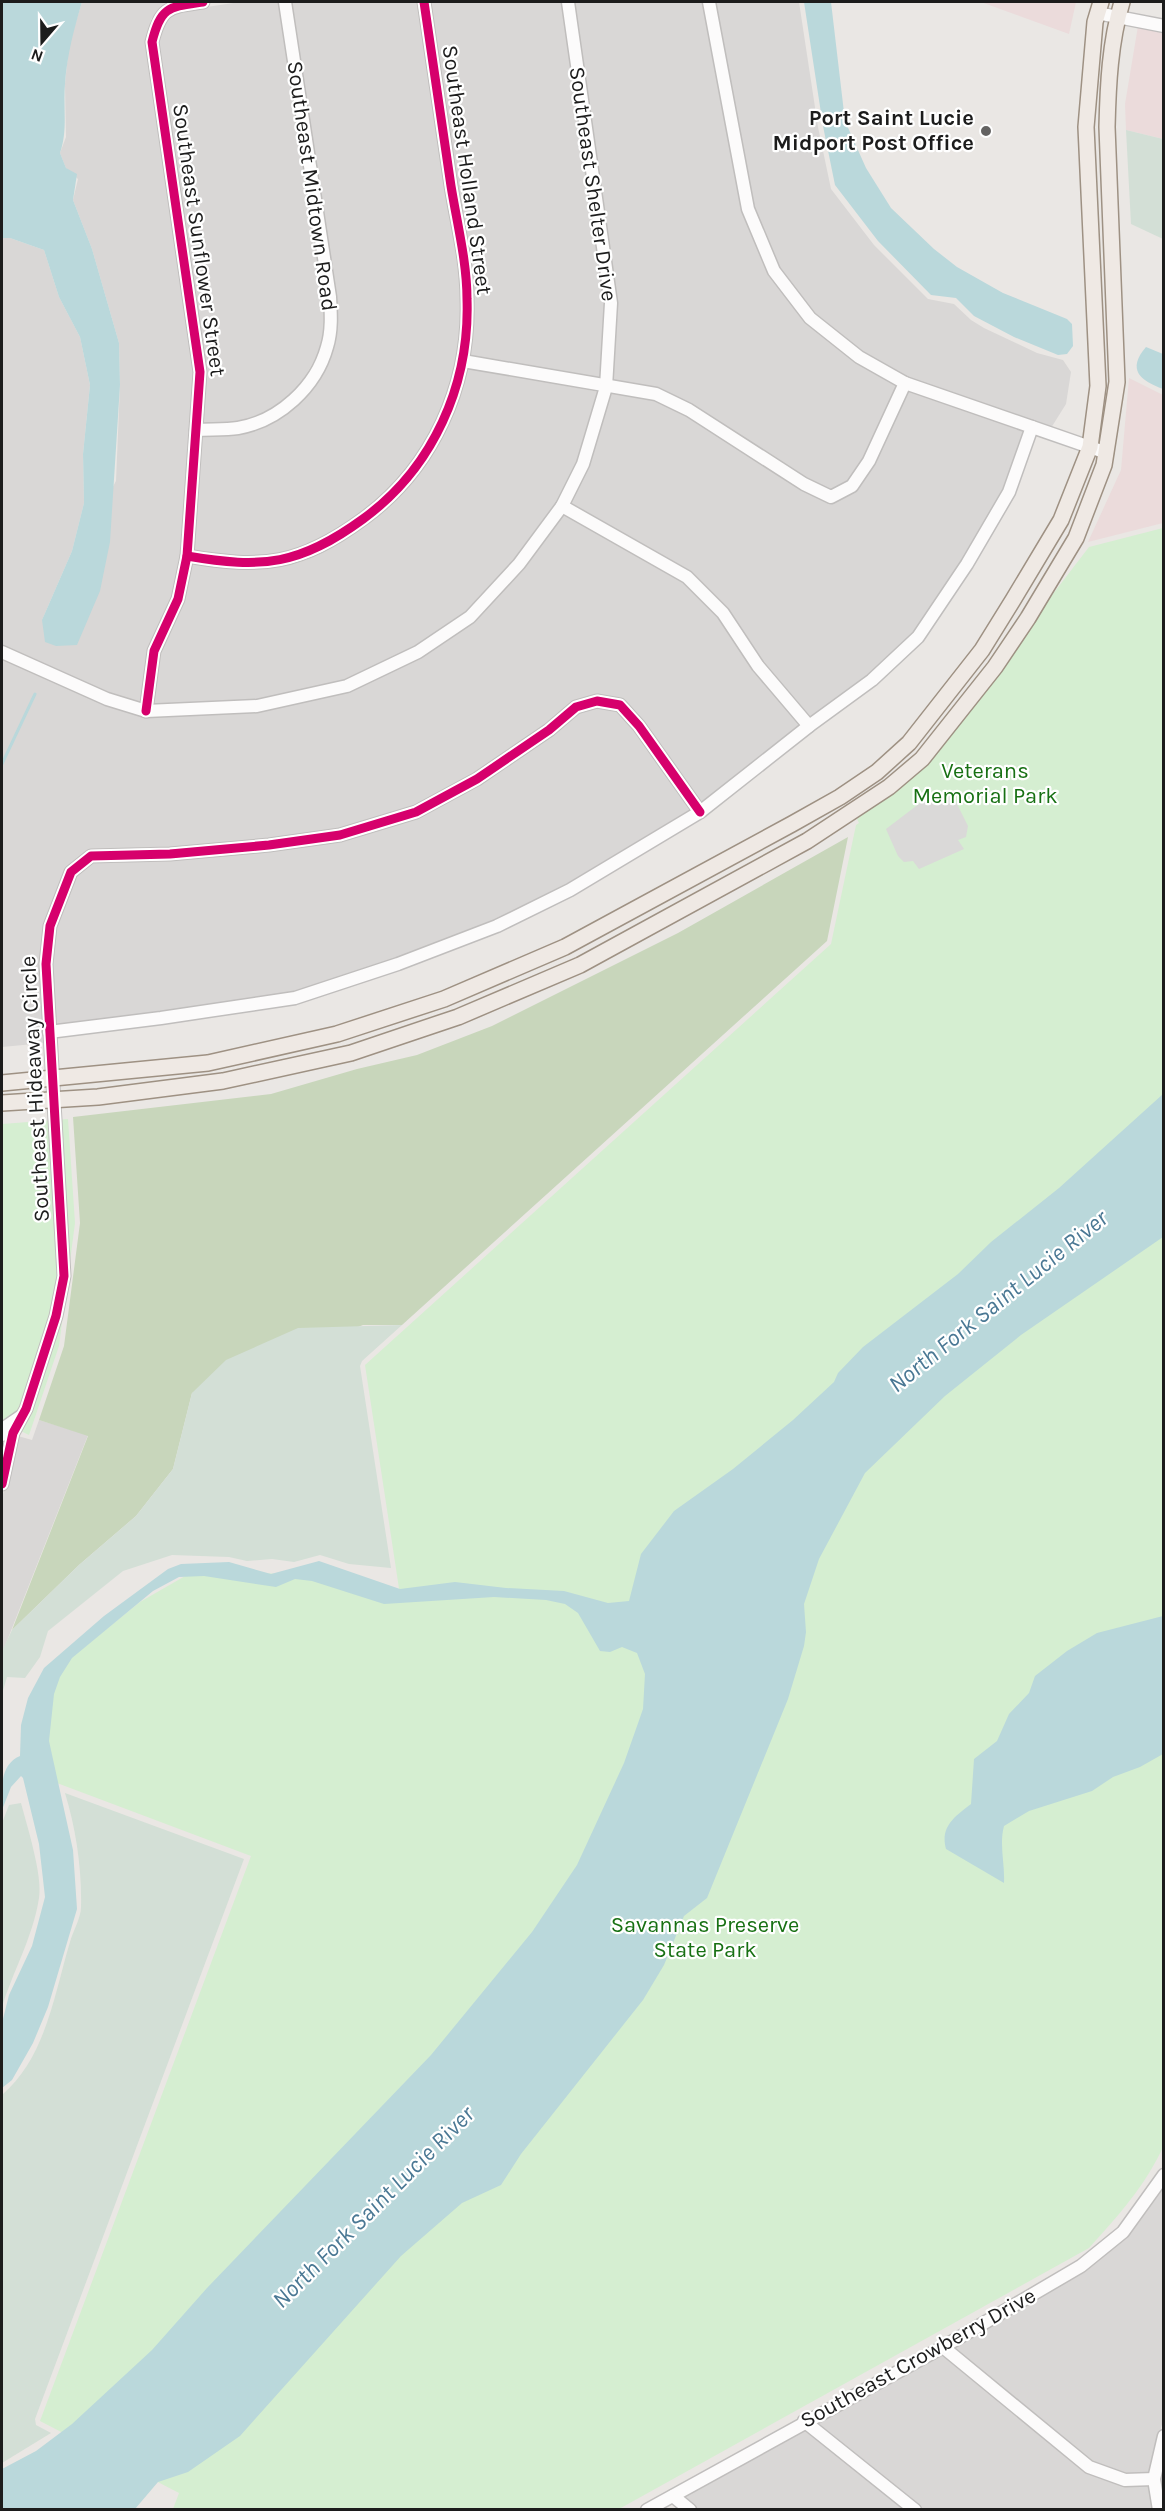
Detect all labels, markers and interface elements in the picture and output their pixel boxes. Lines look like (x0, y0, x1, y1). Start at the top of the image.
north arrow (12, 12, 72, 72)
street label: Southeast Holland Street (437, 44, 497, 296)
text: N (28, 45, 46, 67)
street label: Southeast Midtown Road (282, 59, 342, 313)
street label: Southeast Shelter Drive (564, 65, 622, 303)
street label: Southeast Sunflower Street (167, 102, 231, 378)
place label: Port Saint Lucie Midport Post Office (772, 105, 974, 156)
marker: Port Saint Lucie Midport Post Office (979, 124, 993, 138)
park label: Veterans Memorial Park (912, 758, 1058, 809)
street label: Southeast Hideaway Circle (15, 955, 55, 1223)
water label: North Fork Saint Lucie River (883, 1203, 1114, 1398)
park label: Savannas Preserve State Park (611, 1912, 799, 1963)
water label: North Fork Saint Lucie River (266, 2100, 480, 2314)
street label: Southeast Crowberry Drive (796, 2282, 1040, 2434)

